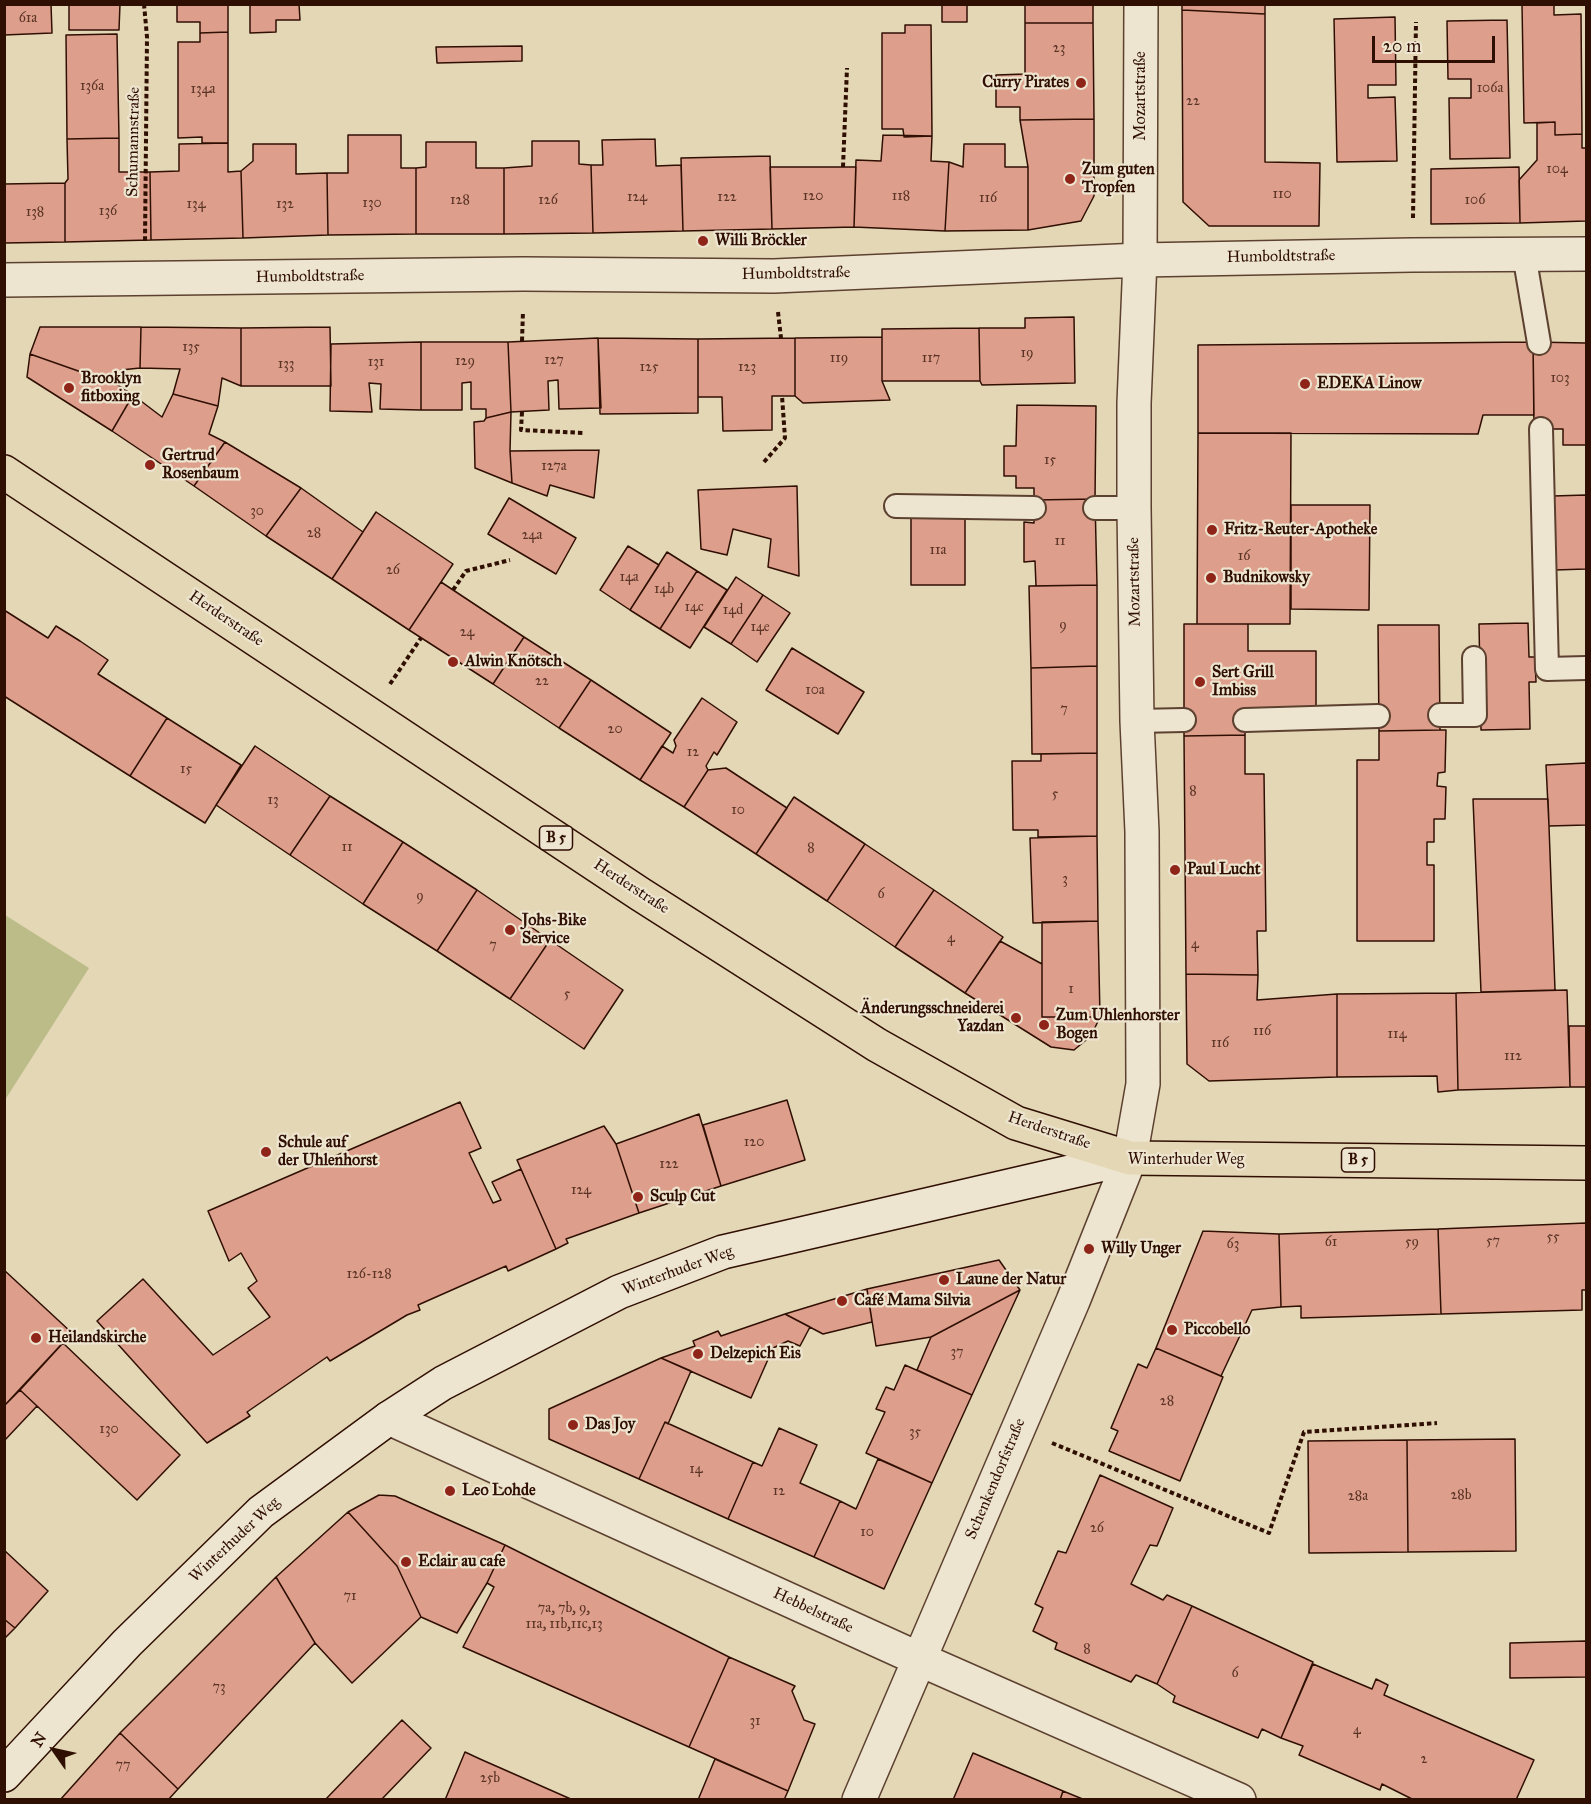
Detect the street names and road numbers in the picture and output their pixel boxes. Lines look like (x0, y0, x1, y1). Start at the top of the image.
street label: Mozartstraße (1131, 51, 1151, 141)
street label: Schumannstraße (123, 87, 145, 197)
street label: Humboldtstraße (1227, 246, 1335, 268)
street label: Humboldtstraße (742, 263, 850, 285)
street label: Humboldtstraße (256, 266, 364, 288)
street label: Mozartstraße (1125, 537, 1145, 627)
street label: Herderstraße (185, 587, 267, 651)
road number: B 5 (540, 826, 572, 850)
street label: Herderstraße (590, 855, 672, 919)
street label: Herderstraße (1005, 1108, 1093, 1154)
road number: B 5 (1342, 1148, 1374, 1172)
street label: Winterhuder Weg (1128, 1150, 1244, 1170)
street label: Winterhuder Weg (620, 1242, 736, 1300)
street label: Schenkendorfstraße (962, 1416, 1030, 1542)
street label: Winterhuder Weg (186, 1493, 284, 1587)
street label: Hebbelstraße (770, 1584, 856, 1638)

